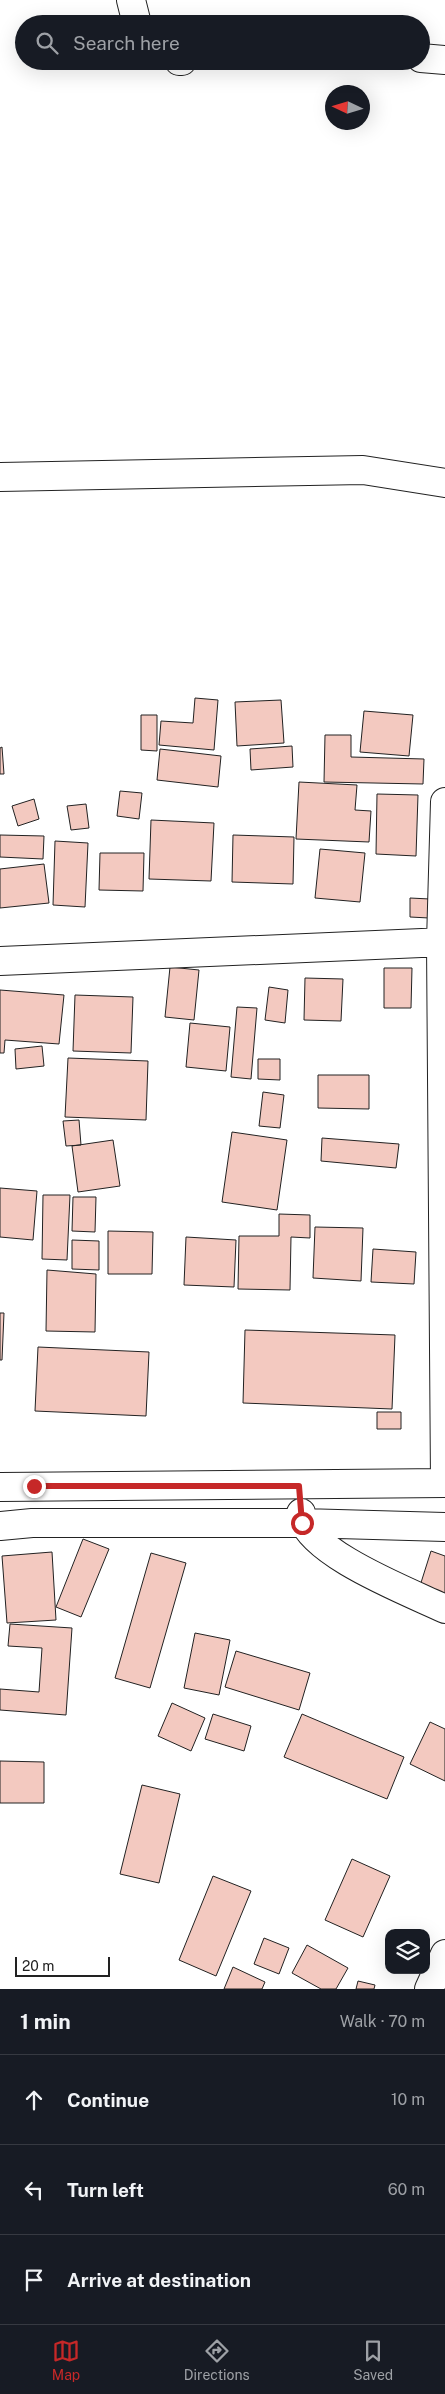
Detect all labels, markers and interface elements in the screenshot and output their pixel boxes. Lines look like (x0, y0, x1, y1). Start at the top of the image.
search box (15, 15, 430, 70)
icon: search (33, 29, 61, 57)
text: Search here (73, 32, 180, 54)
north arrow (325, 85, 370, 130)
route end (23, 1475, 46, 1498)
route start (291, 1512, 314, 1535)
map controls (385, 1929, 430, 1974)
button: layers (385, 1929, 430, 1974)
scale bar (15, 1954, 110, 1977)
text: 20 m (22, 1958, 54, 1974)
text: 1 min (20, 2009, 71, 2034)
text: Walk · 70 m (340, 2012, 425, 2031)
icon: ahead (20, 2086, 48, 2114)
text: Continue (67, 2089, 149, 2111)
text: 10 m (391, 2090, 425, 2109)
icon: left (20, 2176, 48, 2204)
text: Turn left (67, 2179, 144, 2201)
text: 60 m (388, 2180, 425, 2199)
icon: arrive (20, 2266, 48, 2294)
text: Arrive at destination (67, 2269, 251, 2291)
tab: Map (52, 2337, 80, 2383)
tab: Directions (184, 2337, 250, 2383)
tab: Saved (353, 2337, 393, 2383)

